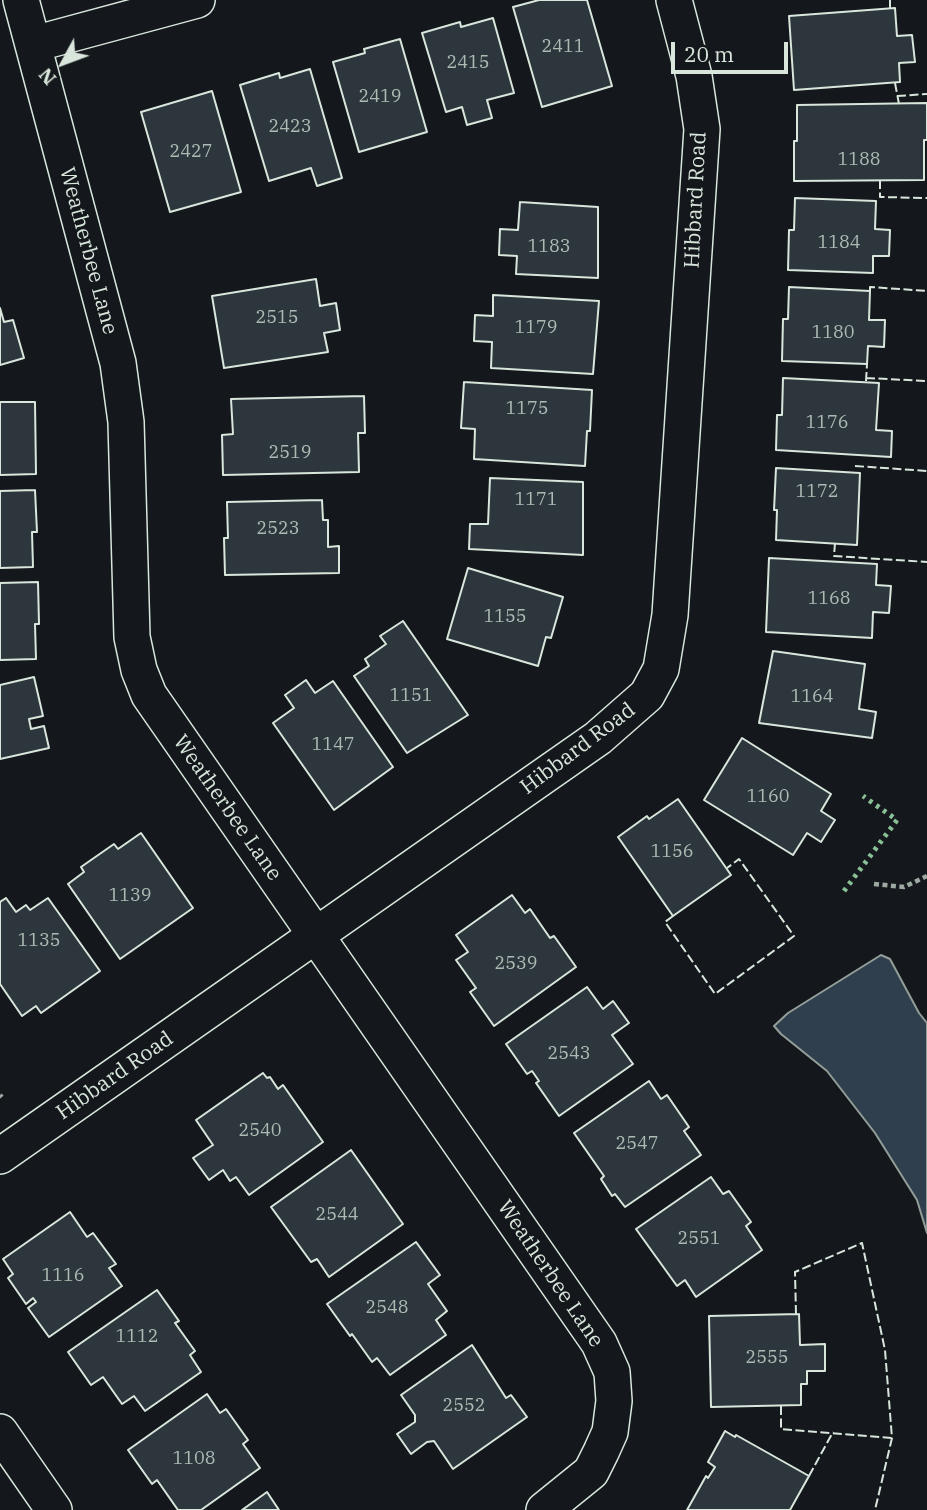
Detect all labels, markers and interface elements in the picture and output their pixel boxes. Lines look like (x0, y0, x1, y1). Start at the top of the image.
north arrow (28, 28, 98, 98)
scale bar (675, 28, 792, 72)
house number: 2411 (541, 36, 585, 58)
text: 20 m (684, 40, 734, 68)
house number: 2415 (446, 52, 490, 74)
text: N (33, 63, 61, 90)
house number: 2419 (358, 86, 402, 108)
house number: 2423 (268, 116, 312, 138)
street label: Hibbard Road (680, 131, 712, 269)
house number: 2427 (169, 141, 213, 163)
house number: 1188 (837, 149, 881, 171)
street label: Weatherbee Lane (54, 165, 122, 337)
house number: 1184 (817, 232, 861, 254)
house number: 1183 (527, 236, 571, 258)
house number: 2515 (255, 307, 299, 329)
house number: 1179 (514, 317, 558, 339)
house number: 1180 (811, 322, 855, 344)
house number: 1175 (505, 398, 549, 420)
house number: 1176 (805, 412, 849, 434)
house number: 2519 (268, 442, 312, 464)
house number: 1172 (795, 481, 839, 503)
house number: 1171 (514, 489, 558, 511)
house number: 2523 (256, 518, 300, 540)
house number: 1168 (807, 588, 851, 610)
house number: 1155 (483, 606, 527, 628)
house number: 1151 (389, 685, 433, 707)
house number: 1164 (790, 686, 834, 708)
street label: Hibbard Road (516, 698, 640, 800)
street label: Weatherbee Lane (167, 730, 287, 886)
house number: 1147 (311, 734, 355, 756)
house number: 1160 (746, 786, 790, 808)
house number: 1156 (650, 841, 694, 863)
house number: 1139 (108, 885, 152, 907)
house number: 1135 (17, 930, 61, 952)
house number: 2539 (494, 953, 538, 975)
street label: Hibbard Road (52, 1026, 178, 1126)
house number: 2543 (547, 1043, 591, 1065)
house number: 2540 (238, 1120, 282, 1142)
house number: 2547 (615, 1133, 659, 1155)
street label: Weatherbee Lane (491, 1196, 609, 1352)
house number: 2544 (315, 1204, 359, 1226)
house number: 2551 (677, 1228, 721, 1250)
house number: 1116 (41, 1265, 85, 1287)
house number: 2548 (365, 1297, 409, 1319)
house number: 1112 (115, 1326, 159, 1348)
house number: 2555 (745, 1347, 789, 1369)
house number: 2552 (442, 1395, 486, 1417)
house number: 1108 (172, 1448, 216, 1470)

